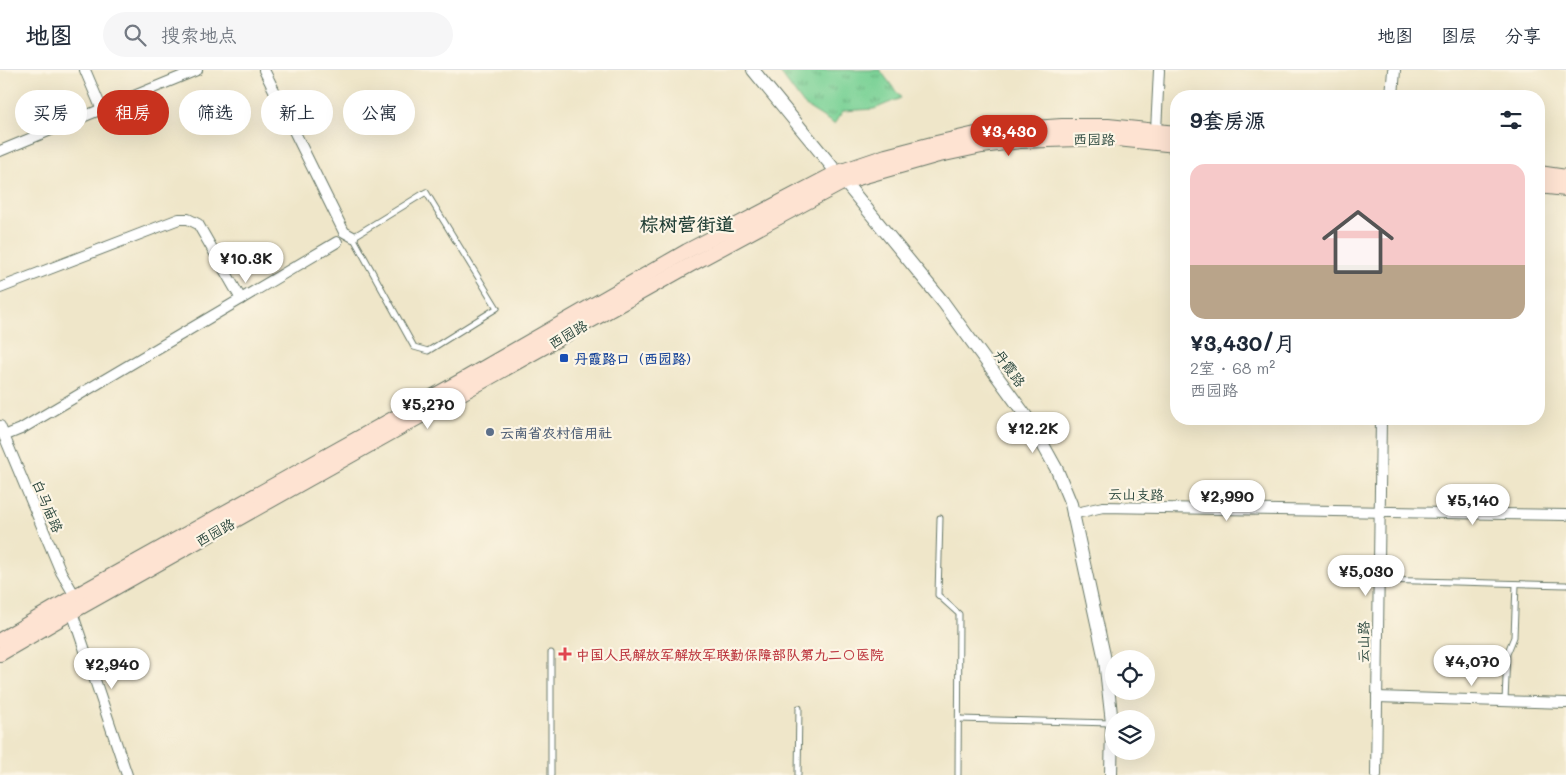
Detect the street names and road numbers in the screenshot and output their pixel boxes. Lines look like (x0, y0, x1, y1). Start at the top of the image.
street label: 西园路 (1073, 129, 1115, 149)
street label: 西园路 (545, 315, 591, 353)
street label: 丹霞路 (990, 345, 1030, 391)
street label: 白马庙路 (28, 477, 68, 535)
street label: 云山支路 (1108, 484, 1164, 504)
street label: 西园路 (192, 514, 238, 550)
street label: 云山路 (1353, 621, 1373, 663)

